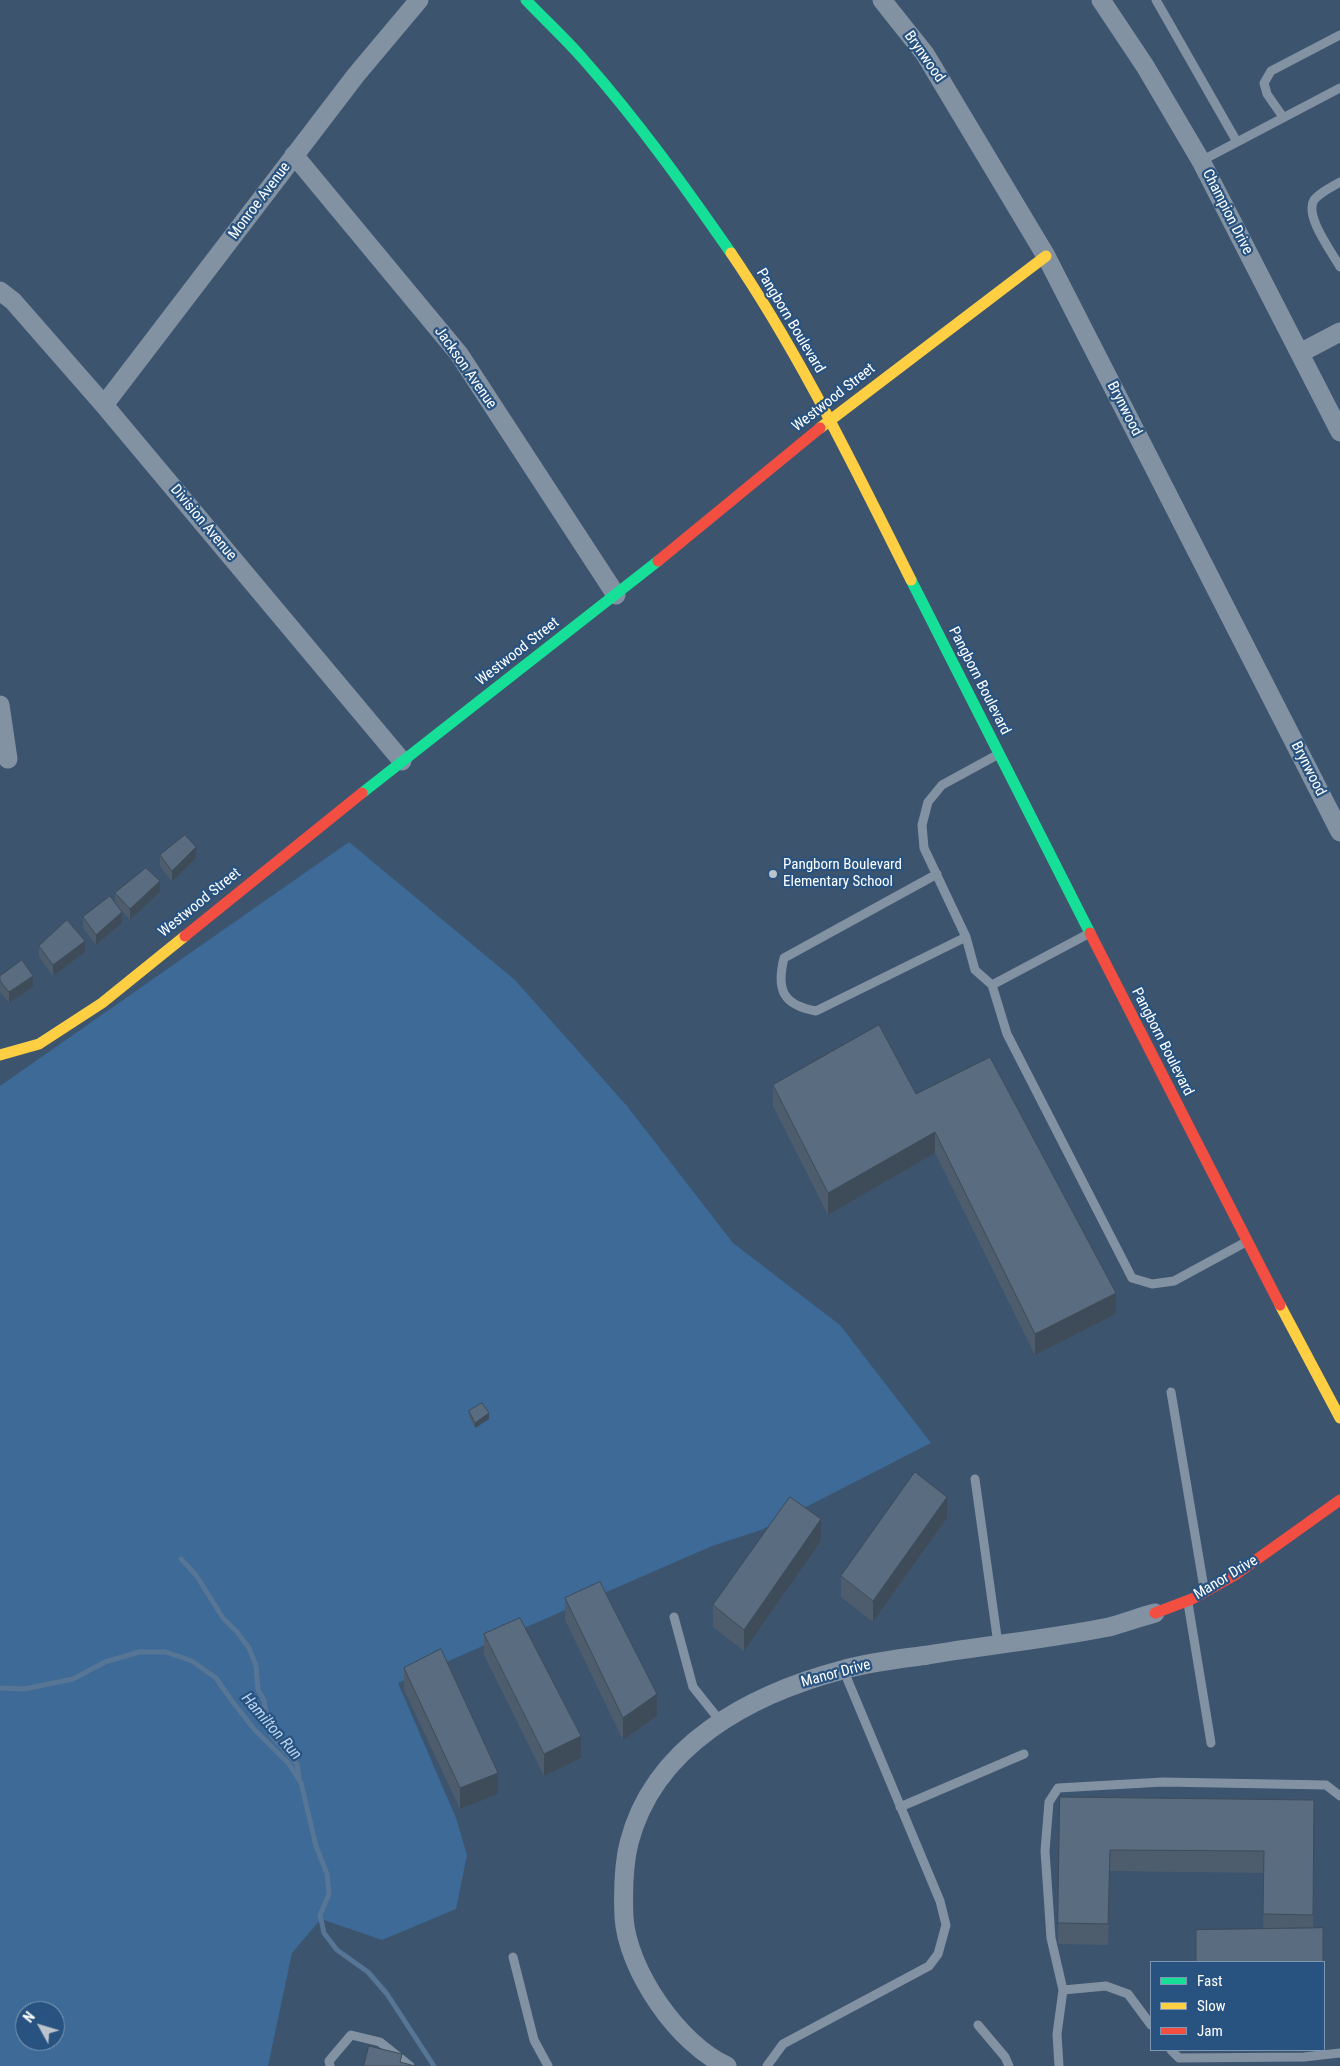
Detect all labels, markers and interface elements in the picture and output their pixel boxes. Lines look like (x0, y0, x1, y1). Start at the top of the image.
street label: Brynwood (900, 28, 948, 86)
street label: Monroe Avenue (225, 159, 295, 243)
street label: Champion Drive (1198, 166, 1256, 258)
street label: Pangborn Boulevard (752, 265, 828, 377)
street label: Jackson Avenue (430, 323, 500, 413)
street label: Westwood Street (789, 360, 879, 436)
street label: Brynwood (1103, 379, 1145, 439)
street label: Division Avenue (166, 481, 240, 565)
street label: Westwood Street (473, 614, 563, 690)
street label: Pangborn Boulevard (944, 624, 1014, 738)
street label: Brynwood (1287, 739, 1329, 799)
place label: Pangborn Boulevard Elementary School (783, 856, 902, 891)
street label: Westwood Street (155, 864, 245, 942)
marker: Pangborn Boulevard Elementary School (767, 868, 779, 880)
street label: Pangborn Boulevard (1127, 985, 1197, 1099)
street label: Manor Drive (1191, 1552, 1261, 1604)
street label: Manor Drive (799, 1656, 873, 1692)
water label: Hamilton Run (237, 1690, 305, 1764)
legend (1150, 1961, 1325, 2051)
text: Fast (1197, 1972, 1222, 1990)
text: Slow (1197, 1997, 1226, 2015)
north arrow (15, 2001, 65, 2051)
text: N (20, 2009, 38, 2026)
text: Jam (1197, 2022, 1223, 2040)

